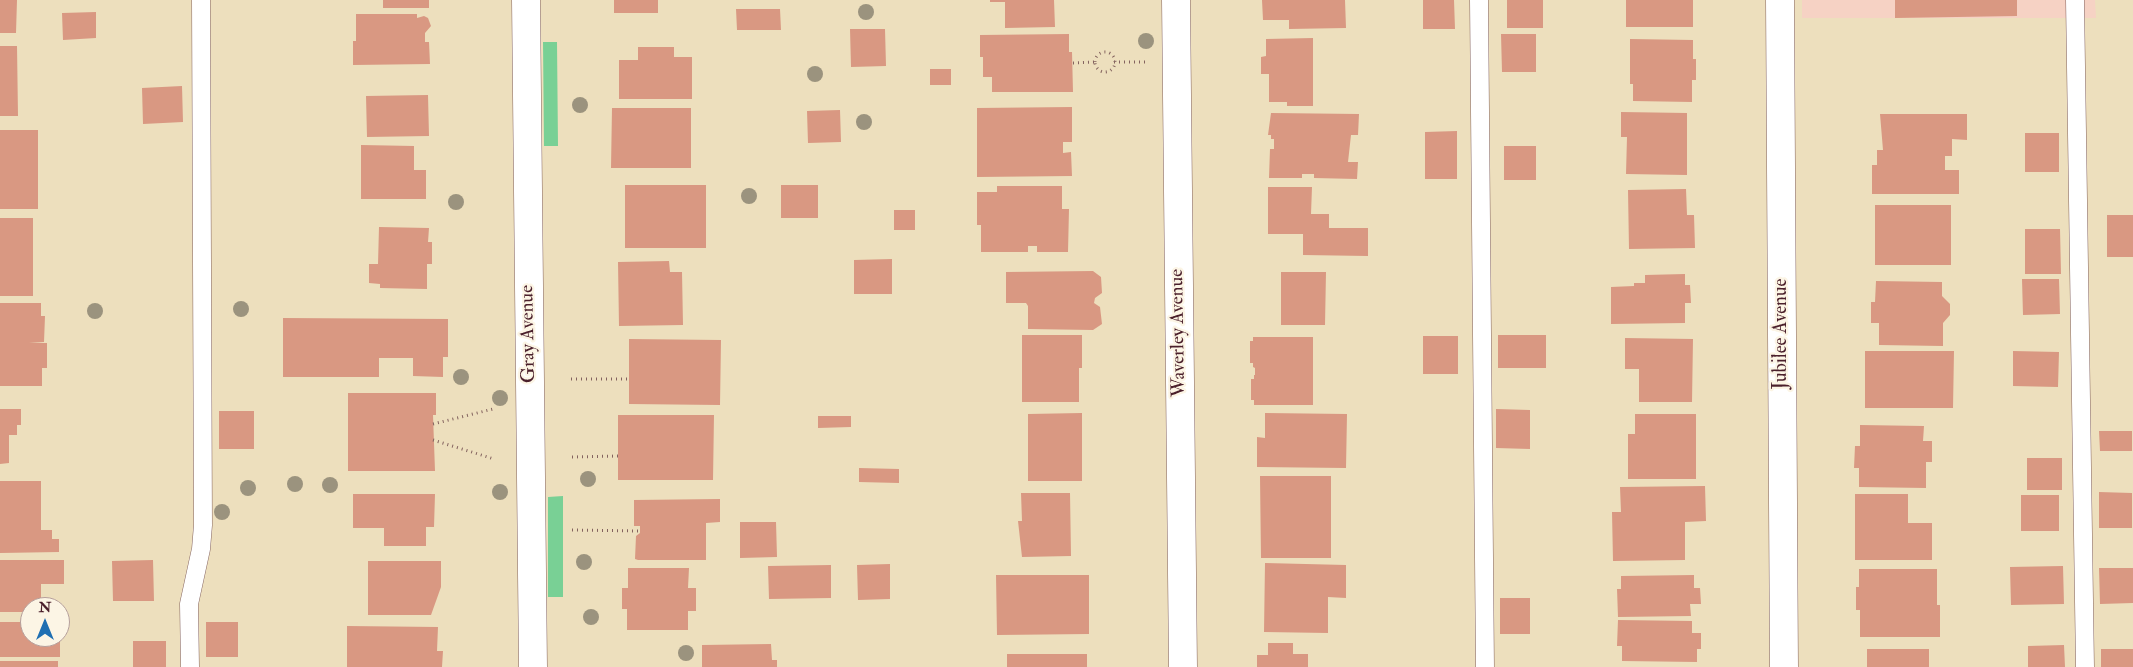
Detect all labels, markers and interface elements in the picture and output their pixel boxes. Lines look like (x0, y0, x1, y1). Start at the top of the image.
street label: Waverley Avenue (1166, 269, 1192, 397)
street label: Jubilee Avenue (1771, 278, 1793, 390)
street label: Gray Avenue (517, 285, 541, 383)
north arrow (20, 597, 70, 647)
text: N (39, 599, 51, 616)

